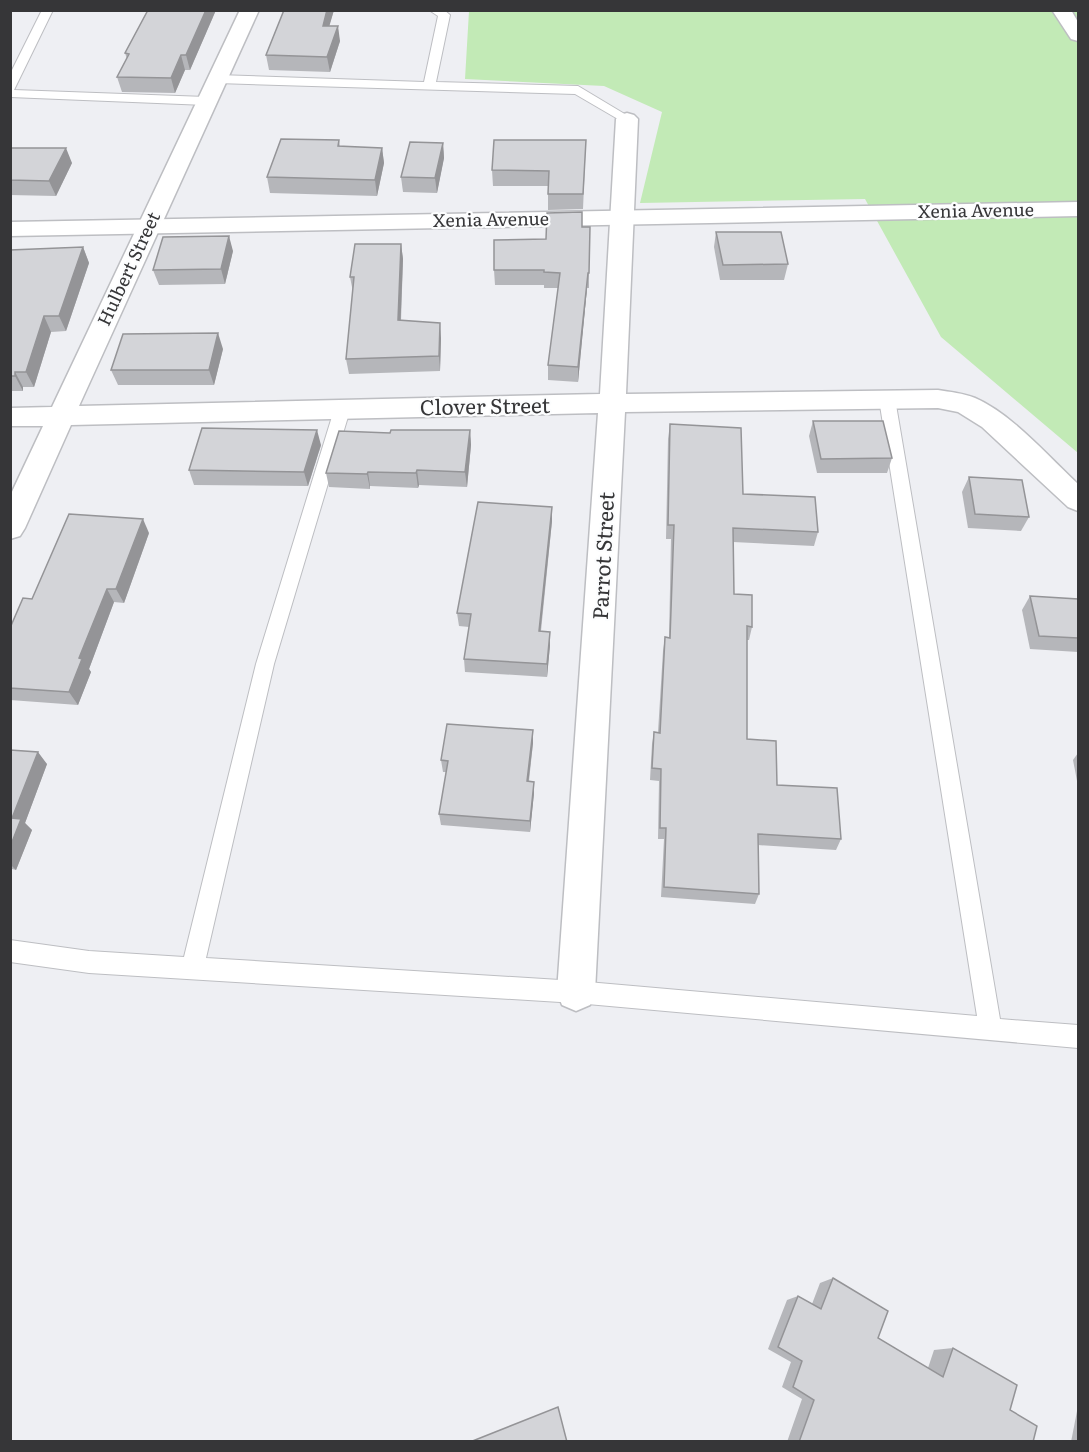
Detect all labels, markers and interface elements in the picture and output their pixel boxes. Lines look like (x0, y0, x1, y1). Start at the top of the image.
street label: Xenia Avenue (918, 195, 1034, 224)
street label: Xenia Avenue (433, 204, 549, 233)
street label: Hulbert Street (89, 206, 166, 330)
street label: Clover Street (420, 388, 551, 421)
street label: Parrot Street (583, 491, 620, 621)

